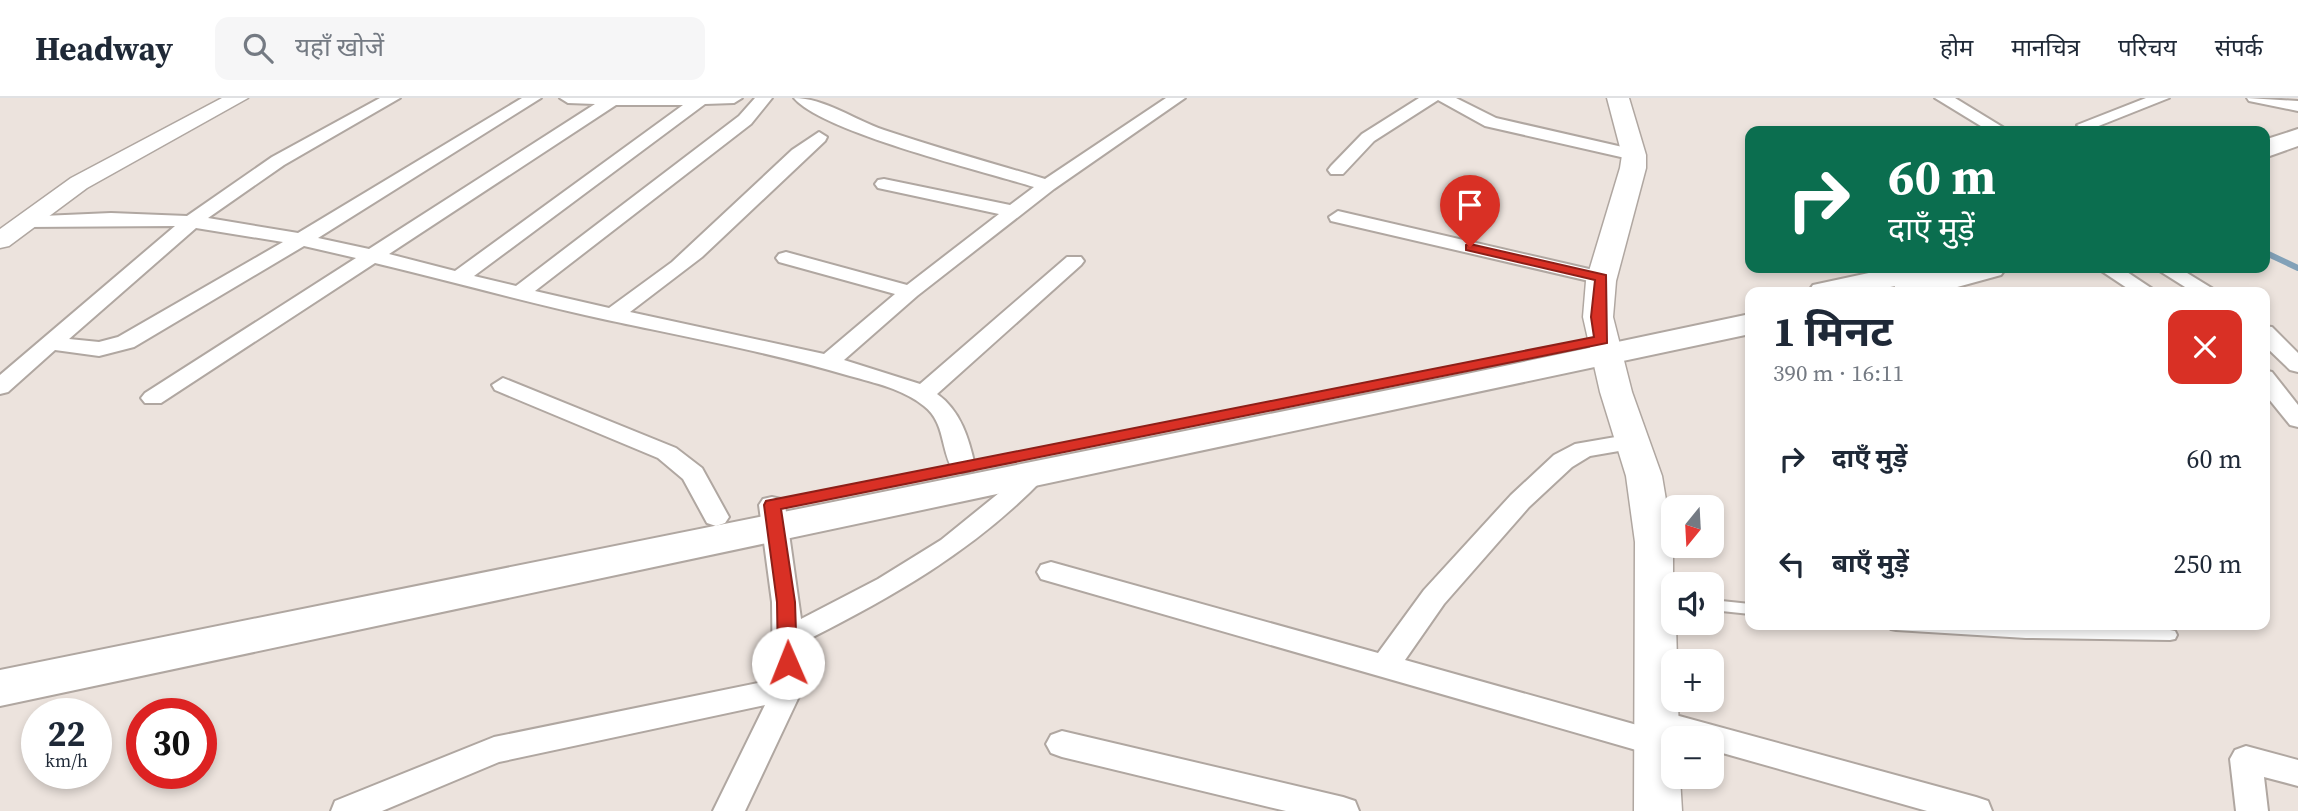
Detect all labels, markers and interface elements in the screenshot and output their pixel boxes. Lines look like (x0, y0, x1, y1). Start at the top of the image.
search box (215, 17, 705, 80)
text: Headway (35, 26, 173, 71)
icon: search (239, 29, 277, 67)
text: यहाँ खोजें (295, 29, 384, 65)
text: होम (1940, 31, 1973, 64)
text: मानचित्र (2011, 31, 2080, 64)
text: परिचय (2118, 31, 2177, 64)
text: संपर्क (2215, 31, 2263, 64)
text: 60 m (1888, 143, 1996, 210)
icon: right (1773, 154, 1864, 245)
pin (1440, 175, 1500, 247)
icon: arrive (1451, 186, 1489, 224)
text: दाएँ मुड़ें (1888, 207, 1975, 251)
text: 1 मिनट (1773, 302, 1893, 360)
button: close (2168, 310, 2242, 384)
text: 390 m · 16:11 (1773, 357, 1904, 389)
icon: right (1773, 440, 1811, 478)
text: दाएँ मुड़ें (1832, 440, 1907, 476)
text: 60 m (2187, 441, 2242, 477)
north arrow (1661, 495, 1724, 558)
map controls (1661, 495, 1724, 789)
icon: left (1773, 545, 1811, 583)
text: बाएँ मुड़ें (1832, 545, 1909, 581)
text: 250 m (2174, 546, 2242, 582)
button: sound (1661, 572, 1724, 635)
position arrow (751, 626, 825, 700)
button: + (1661, 649, 1724, 712)
speed limit sign: 30 (126, 698, 217, 789)
text: 22 (48, 710, 85, 758)
button: − (1661, 726, 1724, 789)
text: km/h (45, 748, 88, 773)

